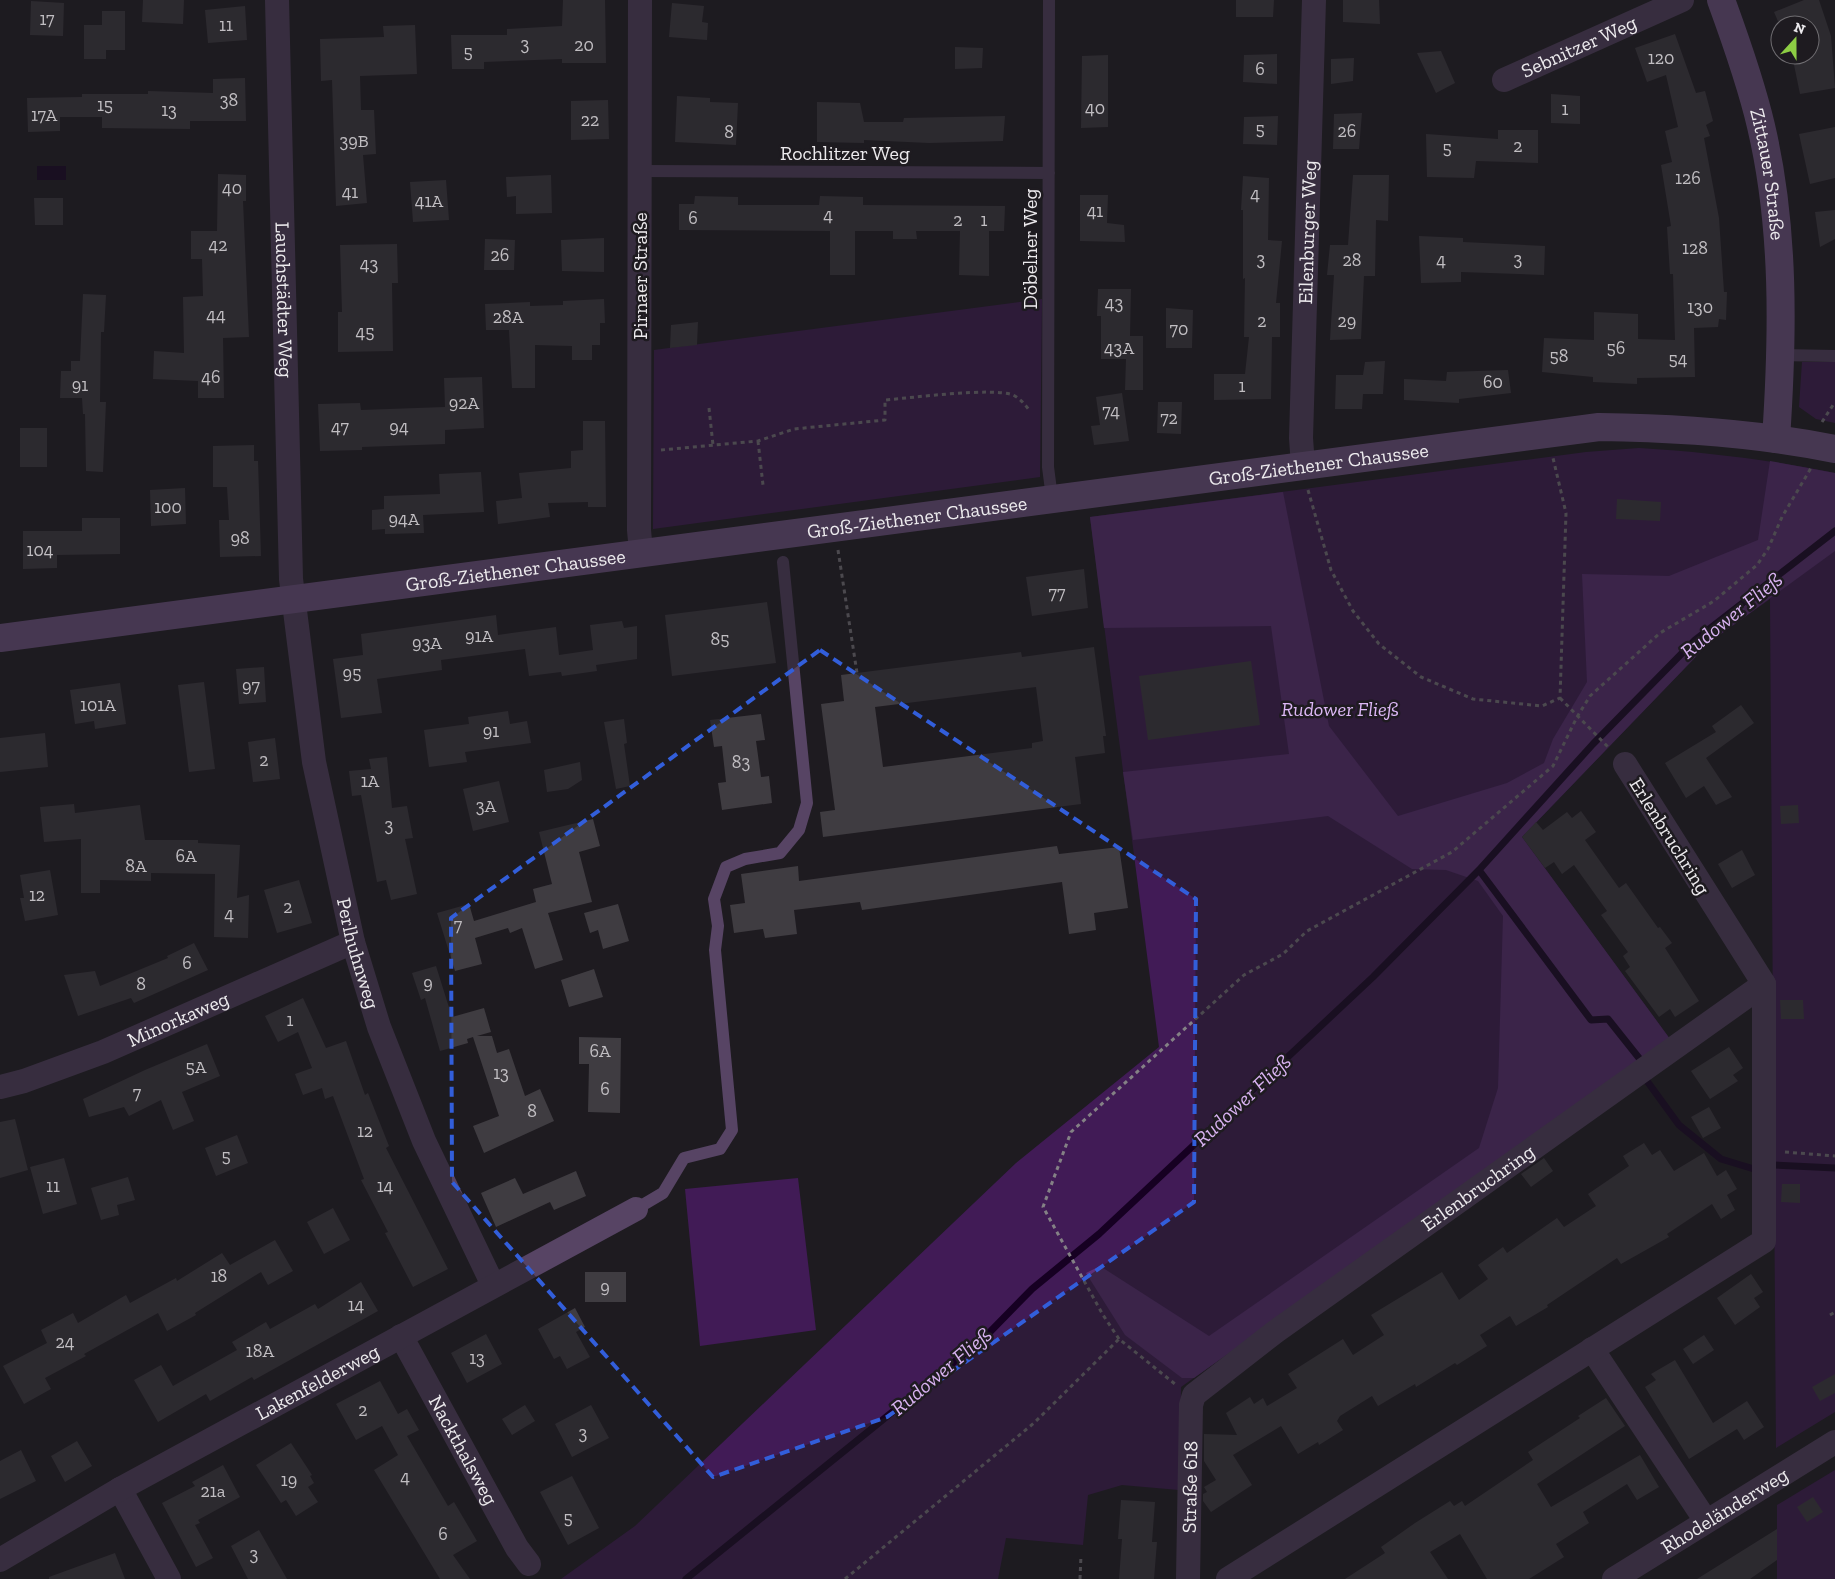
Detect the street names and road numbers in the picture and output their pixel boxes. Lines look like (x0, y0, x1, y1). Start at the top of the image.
street label: Sebnitzer Weg (1517, 10, 1640, 83)
street label: Zittauer Straße (1745, 106, 1790, 241)
street label: Rochlitzer Weg (780, 141, 910, 165)
street label: Eilenburger Weg (1293, 160, 1321, 305)
street label: Döbelner Weg (1018, 189, 1042, 309)
street label: Pirnaer Straße (628, 212, 652, 340)
street label: Lauchstädter Weg (270, 222, 298, 378)
street label: Groß-Ziethener Chaussee (1207, 438, 1430, 490)
street label: Groß-Ziethener Chaussee (806, 491, 1028, 543)
street label: Groß-Ziethener Chaussee (404, 544, 627, 596)
street label: Erlenbruchring (1624, 773, 1716, 899)
street label: Perlhuhnweg (332, 896, 385, 1012)
street label: Minorkaweg (124, 986, 233, 1052)
street label: Erlenbruchring (1416, 1139, 1539, 1236)
street label: Lakenfelderweg (252, 1339, 383, 1425)
street label: Nackthalsweg (424, 1391, 503, 1509)
street label: Straße 618 (1177, 1441, 1202, 1533)
street label: Rhodeländerweg (1657, 1462, 1792, 1559)

